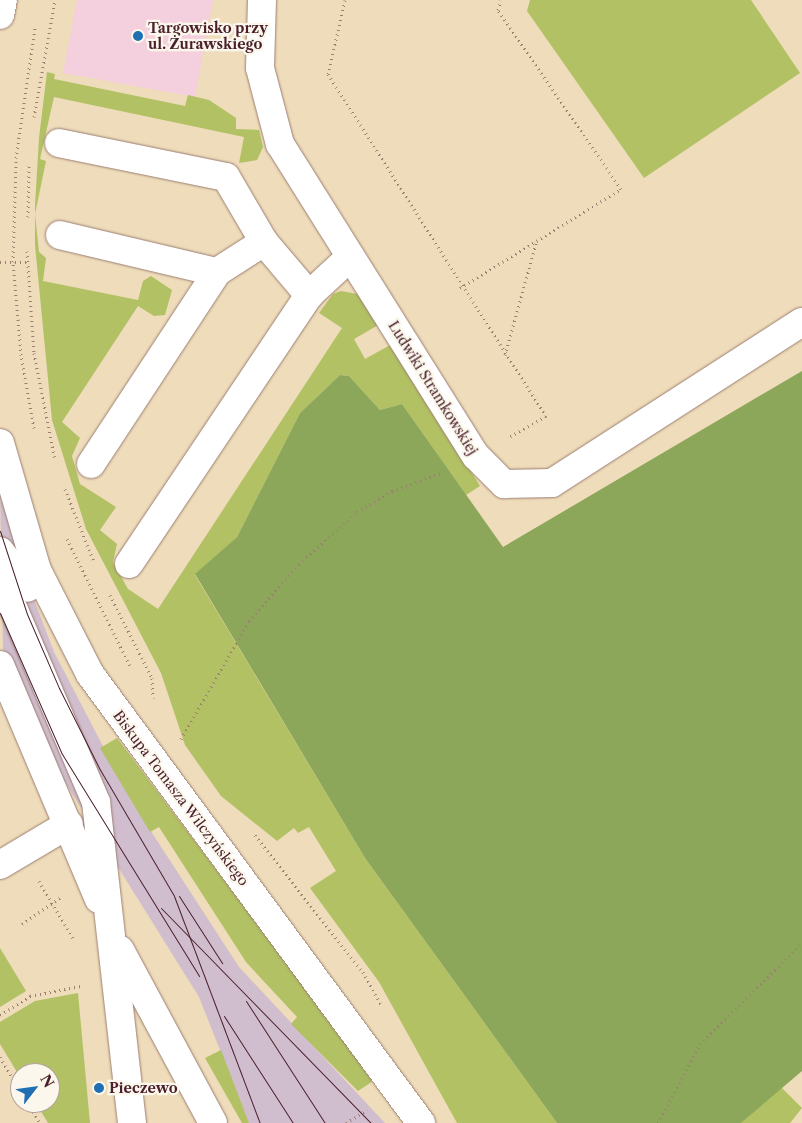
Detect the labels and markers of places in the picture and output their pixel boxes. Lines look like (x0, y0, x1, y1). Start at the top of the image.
place label: Targowisko przy ul. Żurawskiego (148, 20, 268, 52)
marker: Targowisko przy ul. Żurawskiego (132, 30, 144, 42)
place label: Pieczewo (109, 1080, 178, 1096)
marker: Pieczewo (93, 1082, 105, 1094)

